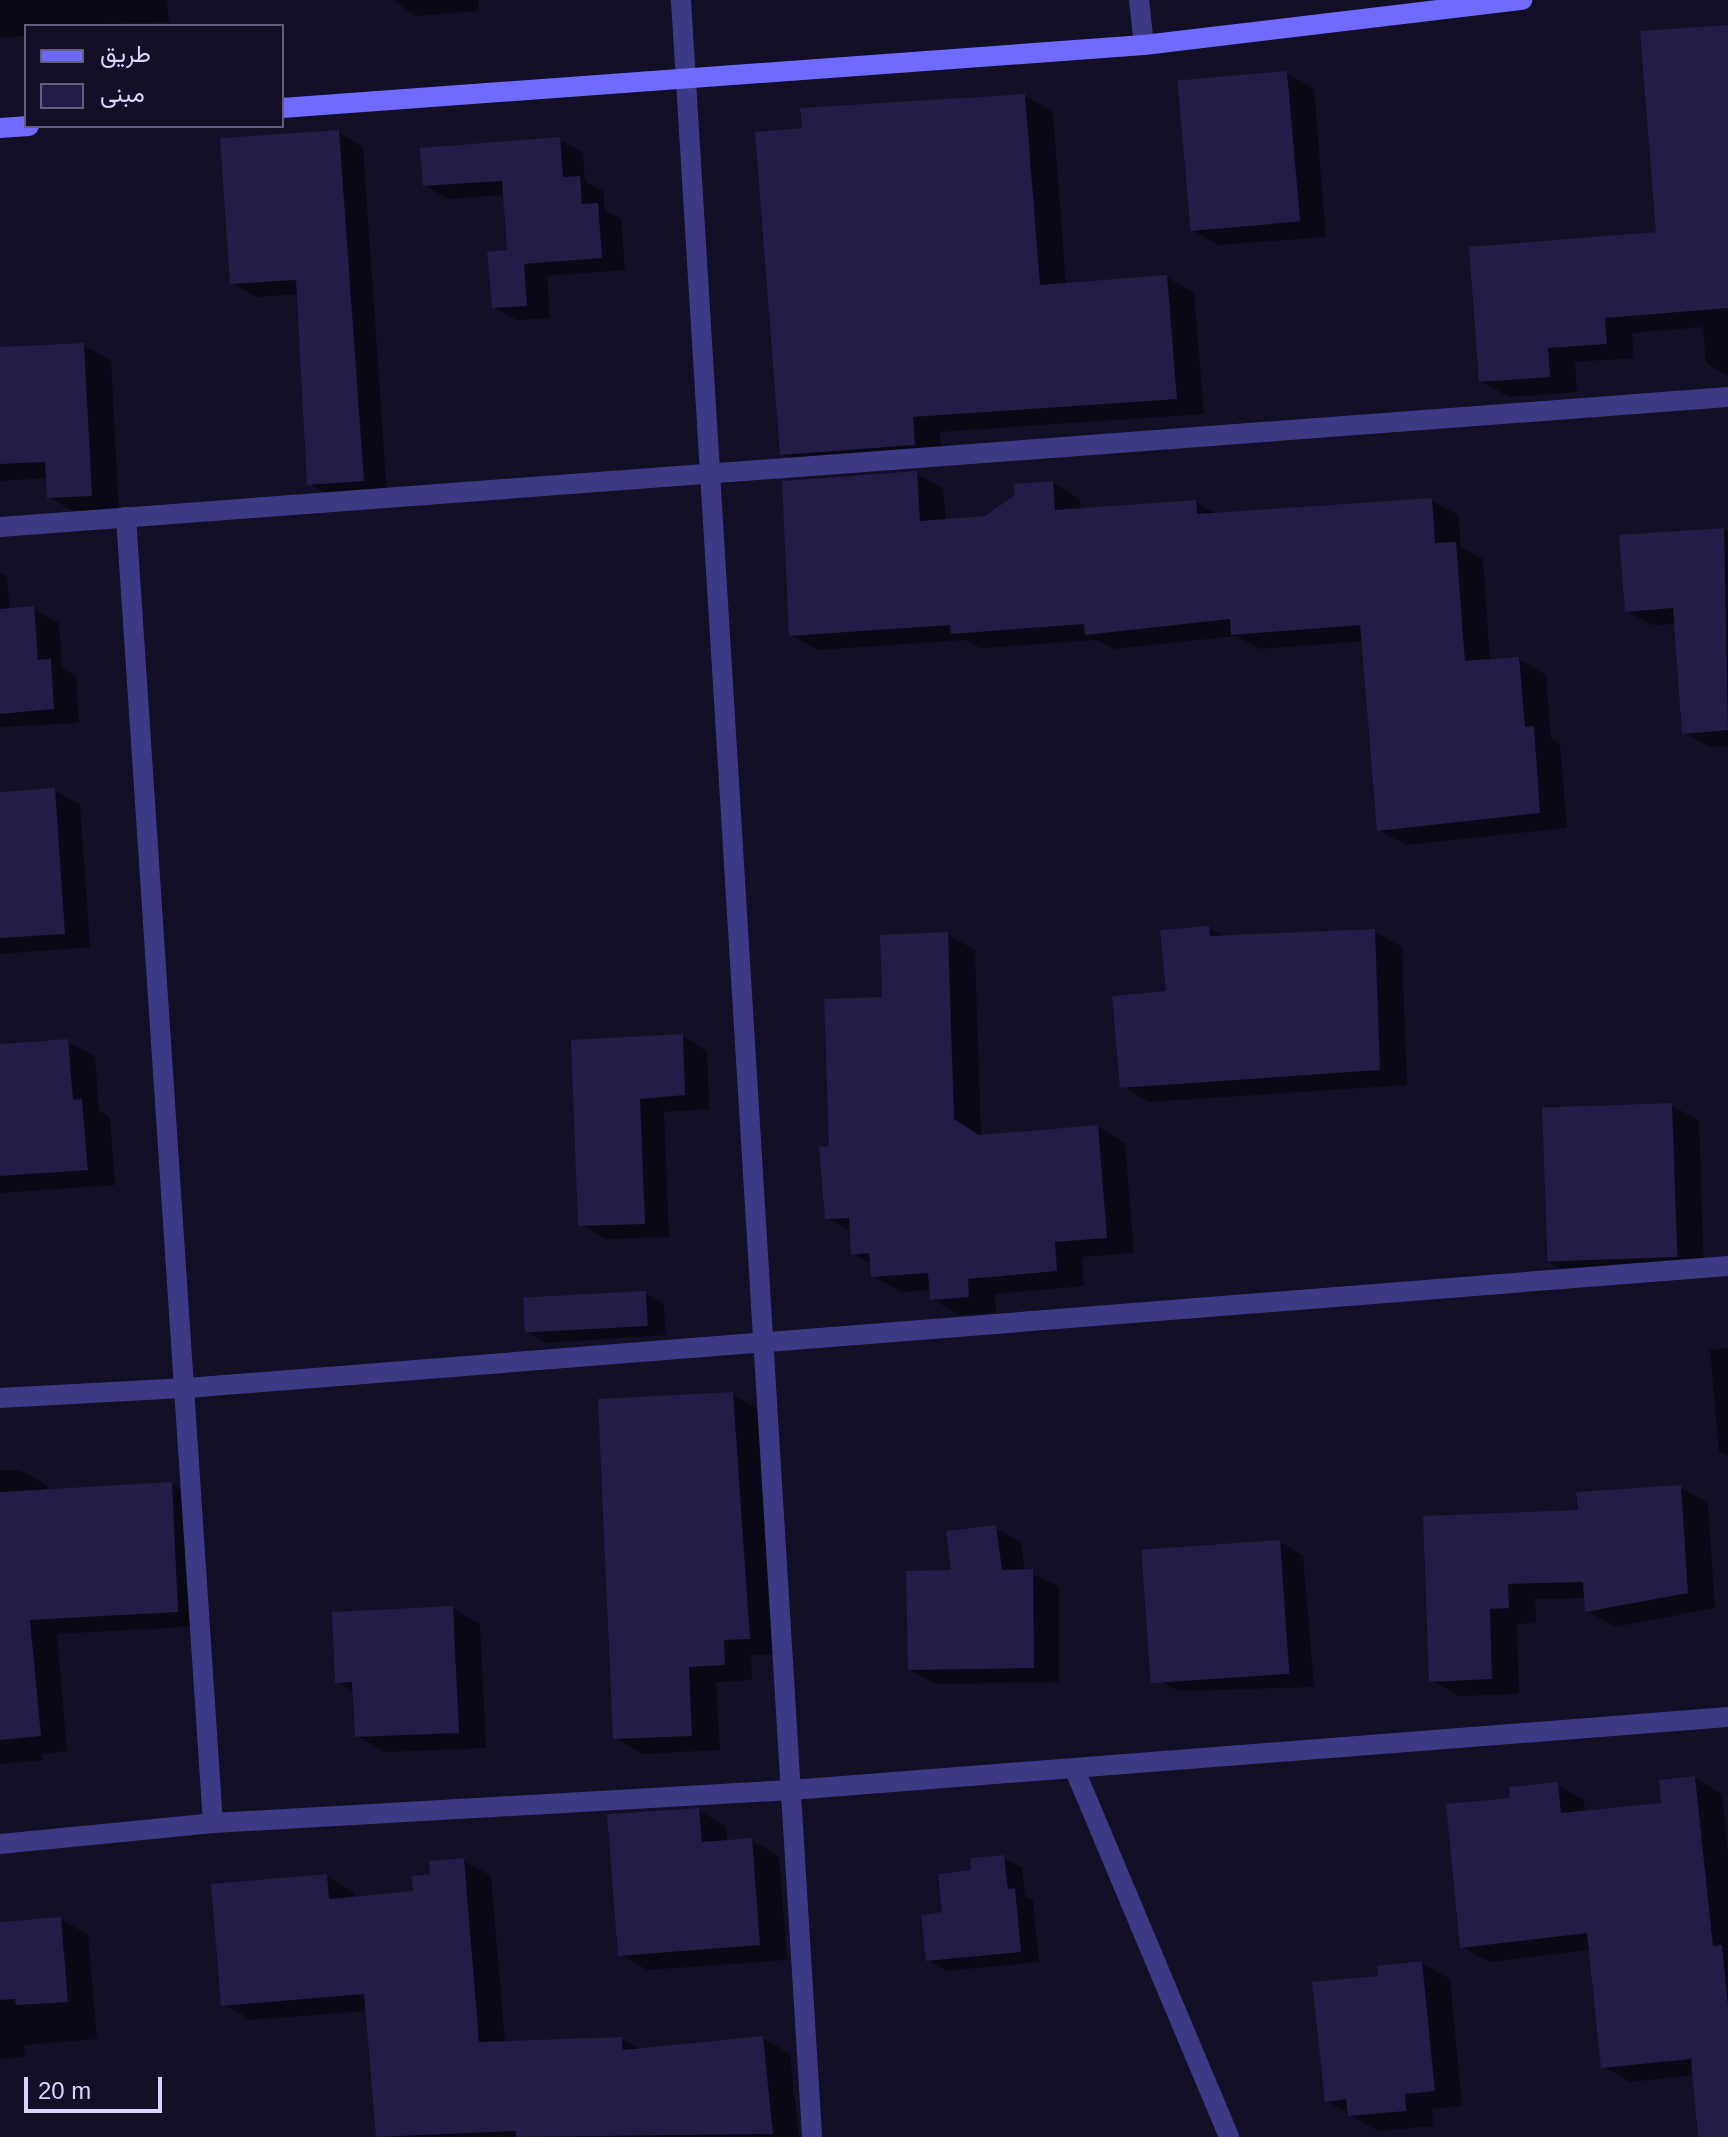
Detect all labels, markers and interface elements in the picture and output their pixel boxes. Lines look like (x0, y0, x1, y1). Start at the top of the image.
legend (24, 24, 284, 128)
text: طريق (100, 40, 151, 67)
text: مبنى (100, 80, 145, 107)
scale bar (28, 2061, 166, 2111)
text: 20 m (38, 2077, 91, 2104)

